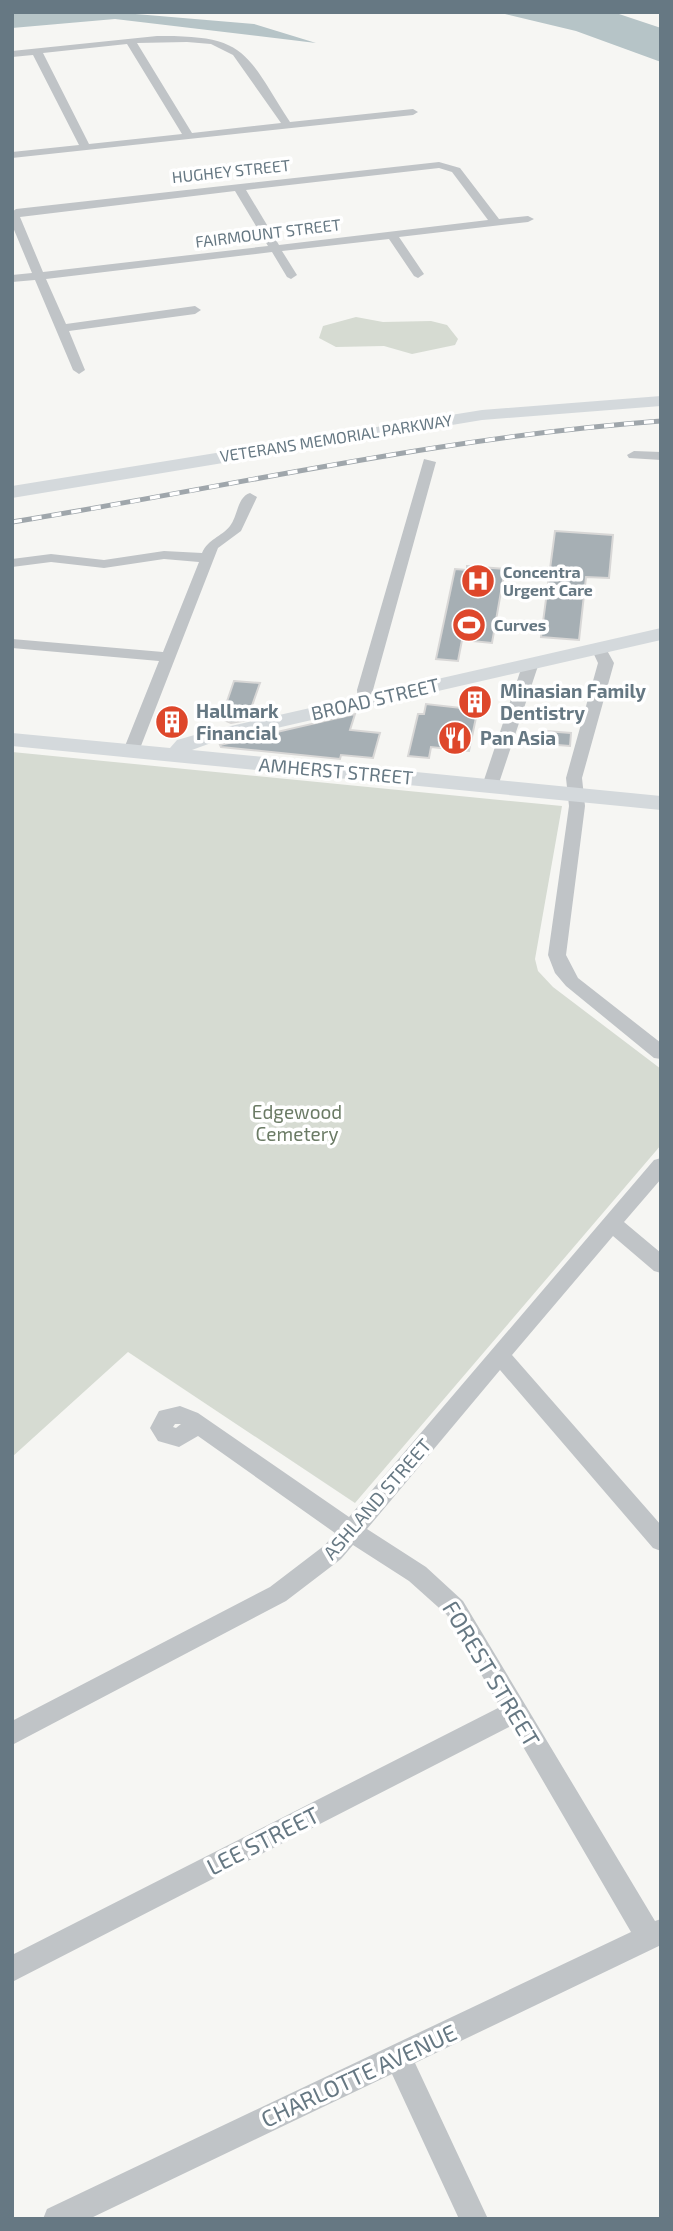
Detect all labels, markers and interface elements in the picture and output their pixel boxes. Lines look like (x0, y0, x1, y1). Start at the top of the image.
street label: HUGHEY STREET (171, 155, 291, 186)
street label: FAIRMOUNT STREET (194, 214, 342, 251)
street label: VETERANS MEMORIAL PARKWAY (218, 410, 453, 465)
hospital icon: Concentra Urgent Care (459, 562, 497, 600)
place label: Concentra Urgent Care (503, 562, 593, 599)
sports icon: Curves (450, 606, 488, 644)
place label: Curves (494, 615, 546, 634)
street label: BROAD STREET (309, 673, 441, 724)
place label: Minasian Family Dentistry (500, 679, 646, 725)
building icon: Minasian Family Dentistry (456, 683, 494, 721)
place label: Hallmark Financial (196, 699, 279, 744)
building icon: Hallmark Financial (153, 703, 191, 741)
restaurant icon: Pan Asia (436, 719, 474, 757)
place label: Pan Asia (480, 726, 556, 749)
street label: AMHERST STREET (258, 752, 414, 789)
park label: Edgewood Cemetery (252, 1100, 342, 1145)
street label: ASHLAND STREET (318, 1433, 435, 1564)
street label: FOREST STREET (437, 1595, 546, 1751)
street label: LEE STREET (202, 1800, 323, 1880)
street label: CHARLOTTE AVENUE (256, 2018, 461, 2133)

